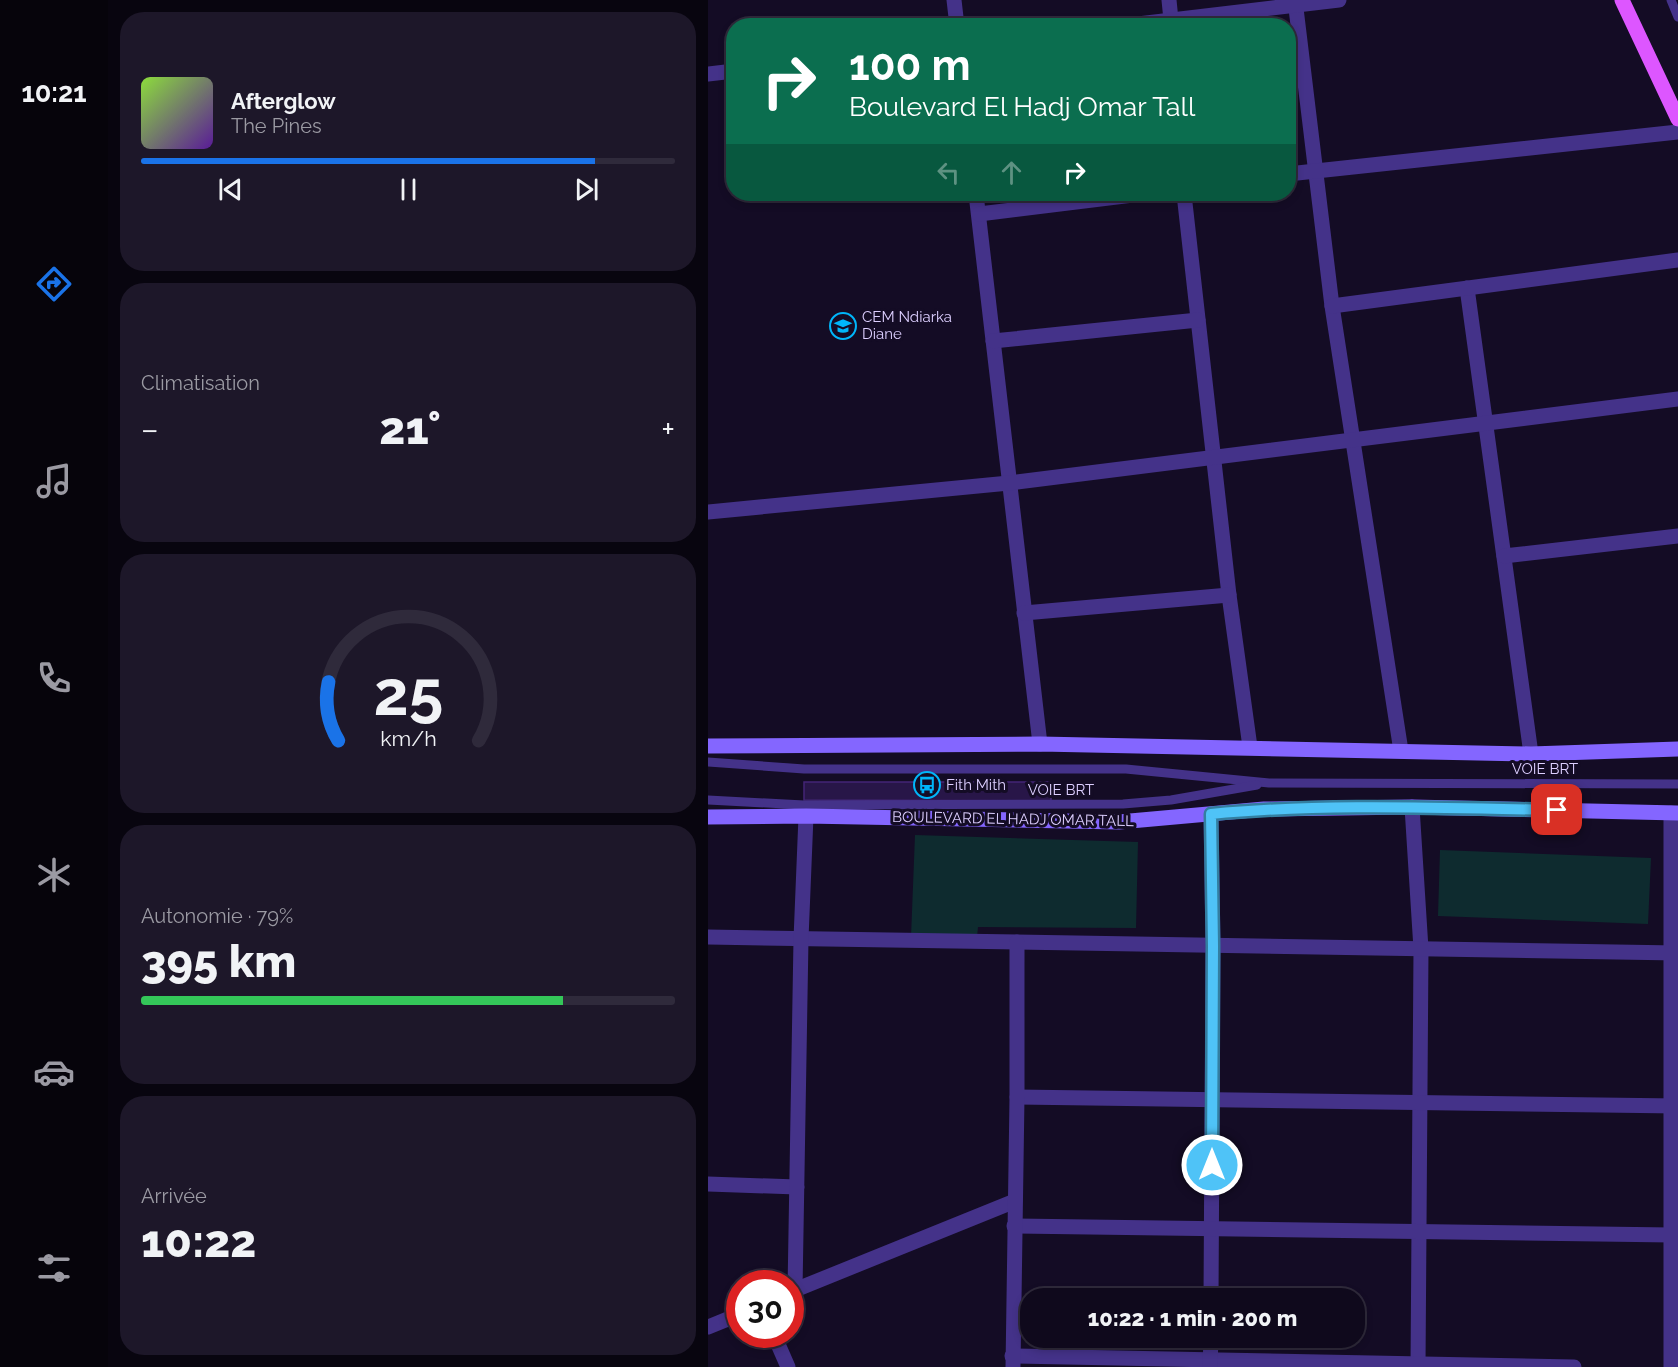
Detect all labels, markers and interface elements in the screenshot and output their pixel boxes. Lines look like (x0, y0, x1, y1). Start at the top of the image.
text: 100 m (849, 41, 971, 90)
icon: right (750, 42, 828, 120)
text: 10:21 (21, 77, 87, 108)
text: Afterglow (231, 88, 336, 114)
text: Boulevard El Hadj Omar Tall (849, 91, 1195, 122)
text: The Pines (231, 114, 322, 138)
icon: left (932, 156, 965, 189)
icon: ahead (995, 156, 1028, 189)
icon: right (1058, 156, 1091, 189)
icon: previous (214, 173, 247, 206)
icon: pause (392, 173, 425, 206)
icon: next (570, 173, 603, 206)
icon: directions (33, 263, 75, 305)
place label: CEM Ndiarka Diane (862, 308, 952, 343)
school or university icon: CEM Ndiarka Diane (828, 311, 858, 341)
text: Climatisation (141, 371, 260, 395)
text: 21° (379, 402, 441, 455)
text: − (141, 410, 159, 449)
text: + (661, 410, 675, 449)
icon: music (33, 460, 75, 502)
text: 25 (373, 656, 443, 730)
icon: phone (33, 657, 75, 699)
text: km/h (380, 726, 436, 751)
street label: VOIE BRT (1512, 760, 1578, 778)
bus stop icon: Fith Mith (912, 770, 942, 800)
place label: Fith Mith (946, 776, 1006, 794)
street label: VOIE BRT (1028, 781, 1094, 799)
pin (1531, 784, 1582, 835)
icon: arrive (1540, 793, 1573, 826)
street label: BOULEVARD EL HADJ OMAR TALL (892, 808, 1134, 830)
icon: climate (33, 854, 75, 896)
text: Autonomie · 79% (141, 904, 293, 928)
text: 395 km (141, 935, 296, 988)
icon: car (33, 1051, 75, 1093)
position arrow (1180, 1133, 1244, 1197)
text: Arrivée (141, 1184, 207, 1208)
text: 10:22 (141, 1215, 256, 1268)
icon: filters (33, 1247, 75, 1289)
speed limit sign: 30 (726, 1270, 804, 1348)
text: 10:22 · 1 min · 200 m (1088, 1305, 1297, 1331)

